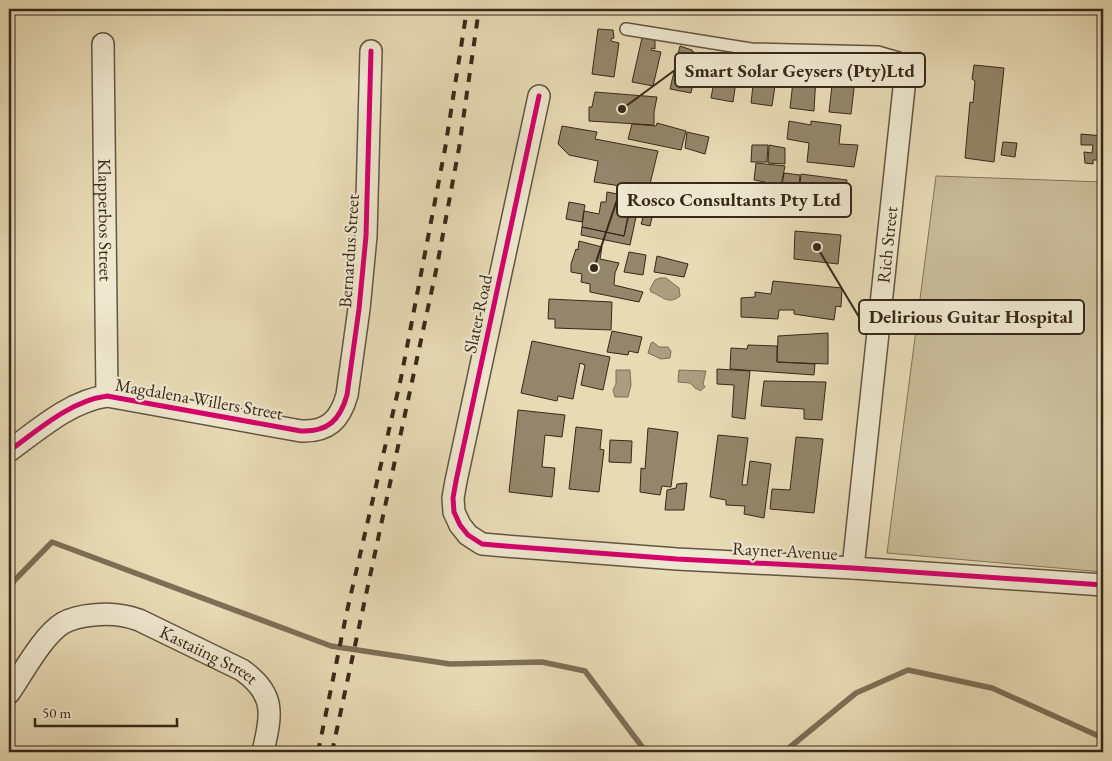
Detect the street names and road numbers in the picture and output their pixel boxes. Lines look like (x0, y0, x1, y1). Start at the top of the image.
street label: Klapperbos Street (93, 158, 118, 282)
street label: Bernardus Street (333, 193, 364, 309)
street label: Rich Street (871, 205, 902, 284)
street label: Slater Road (458, 272, 497, 355)
street label: Magdalena Willers Street (113, 372, 285, 425)
street label: Rayner Avenue (732, 536, 838, 565)
street label: Kastaiing Street (156, 620, 264, 689)

